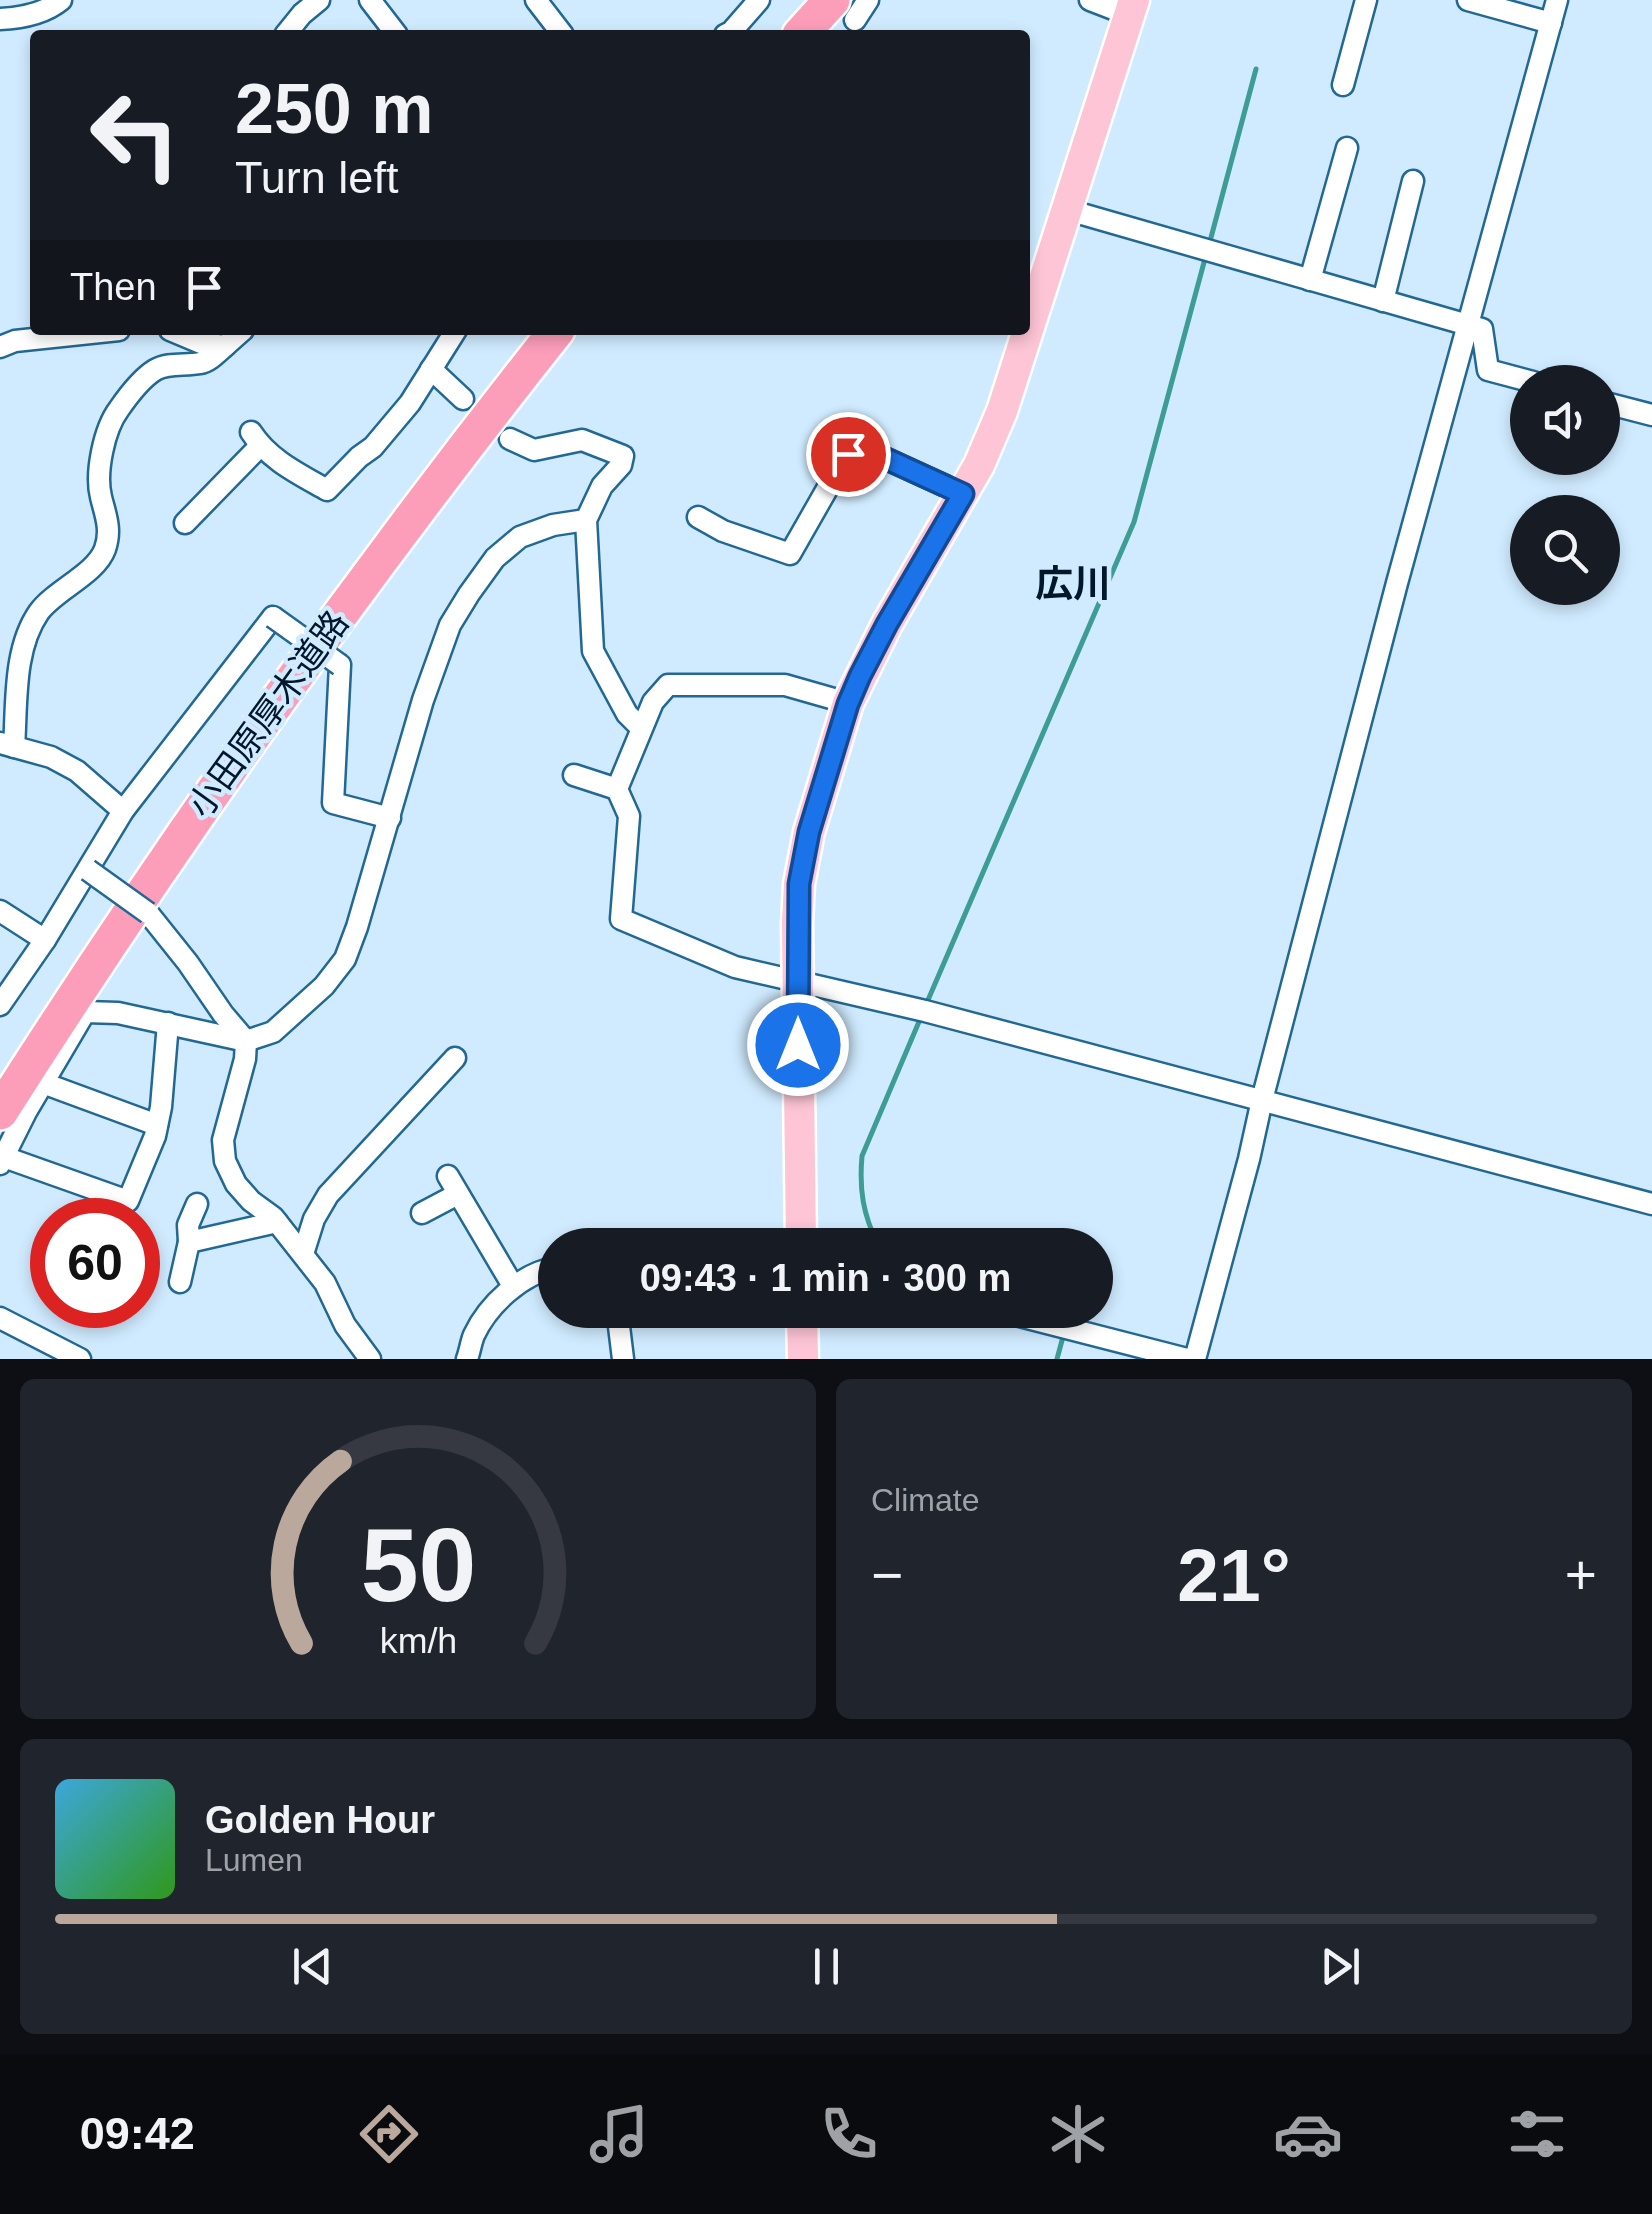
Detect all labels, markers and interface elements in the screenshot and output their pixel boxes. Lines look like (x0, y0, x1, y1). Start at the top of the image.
icon: left (70, 70, 200, 200)
text: 250 m (235, 70, 433, 148)
text: Turn left (235, 152, 398, 203)
icon: arrive (177, 260, 232, 315)
text: Then (70, 266, 157, 308)
map controls (1510, 365, 1620, 605)
button: sound (1510, 365, 1620, 475)
pin (806, 412, 891, 497)
icon: arrive (821, 427, 876, 482)
button: search (1510, 495, 1620, 605)
district label: 広川 (1035, 563, 1111, 605)
street label: 小田原厚木道路 (180, 603, 355, 824)
position arrow (746, 993, 850, 1097)
speed limit sign: 60 (30, 1198, 160, 1328)
text: 09:43 · 1 min · 300 m (640, 1257, 1011, 1299)
text: Climate (871, 1482, 979, 1518)
text: 50 (360, 1507, 476, 1623)
text: 21° (1177, 1533, 1291, 1617)
text: − (871, 1544, 903, 1606)
text: + (1565, 1544, 1597, 1606)
text: km/h (379, 1621, 457, 1661)
text: Golden Hour (205, 1799, 435, 1841)
text: Lumen (205, 1842, 303, 1878)
icon: previous (285, 1939, 340, 1994)
icon: pause (799, 1939, 854, 1994)
icon: next (1313, 1939, 1368, 1994)
icon: directions (354, 2099, 424, 2169)
icon: music (584, 2099, 654, 2169)
icon: phone (814, 2099, 884, 2169)
icon: climate (1043, 2099, 1113, 2169)
icon: car (1273, 2099, 1343, 2169)
icon: filters (1502, 2099, 1572, 2169)
text: 09:42 (80, 2108, 195, 2159)

